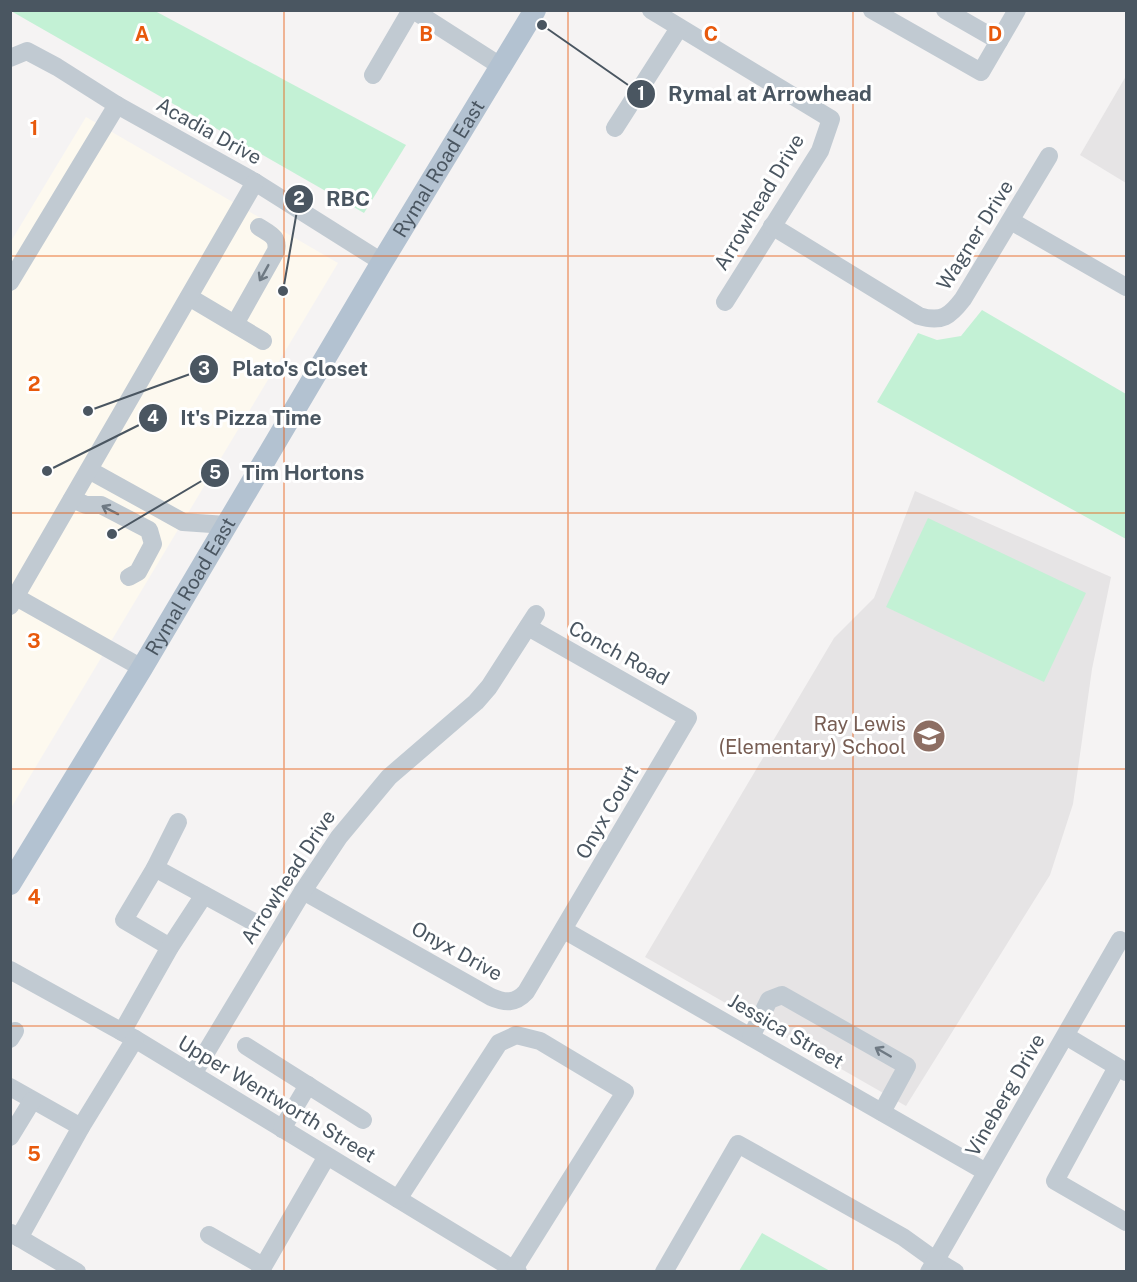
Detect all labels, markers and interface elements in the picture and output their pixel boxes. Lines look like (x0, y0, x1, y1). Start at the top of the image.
text: A (135, 22, 149, 46)
text: B (419, 22, 433, 46)
text: C (704, 22, 718, 46)
text: D (988, 22, 1002, 46)
callout: Rymal at Arrowhead (626, 74, 884, 113)
text: Rymal at Arrowhead (668, 81, 872, 106)
text: 1 (637, 83, 645, 104)
street label: Acadia Drive (152, 92, 266, 170)
street label: Rymal Road East (388, 95, 490, 242)
text: 1 (30, 116, 38, 140)
street label: Arrowhead Drive (709, 129, 809, 275)
street label: Wagner Drive (932, 176, 1018, 294)
callout: RBC (284, 179, 382, 218)
text: RBC (326, 186, 370, 211)
text: 2 (293, 188, 305, 209)
one-way arrow (257, 264, 269, 281)
callout: Plato's Closet (189, 349, 380, 388)
text: Plato's Closet (232, 356, 368, 381)
text: 3 (198, 358, 210, 379)
text: 2 (28, 372, 40, 396)
callout: It's Pizza Time (138, 399, 333, 438)
text: It's Pizza Time (180, 405, 322, 430)
text: 4 (147, 407, 159, 428)
callout: Tim Hortons (200, 453, 376, 492)
text: Tim Hortons (242, 460, 364, 485)
text: 5 (209, 462, 221, 483)
one-way arrow (101, 503, 119, 515)
street label: Rymal Road East (140, 513, 240, 660)
street label: Conch Road (565, 616, 673, 690)
text: 3 (27, 629, 41, 653)
place label: Ray Lewis (Elementary) School (719, 712, 906, 759)
school or university icon: Ray Lewis (Elementary) School (911, 718, 947, 754)
street label: Onyx Court (570, 761, 644, 863)
street label: Arrowhead Drive (236, 806, 340, 948)
text: 4 (27, 885, 41, 909)
street label: Onyx Drive (407, 916, 507, 986)
street label: Jessica Street (724, 988, 848, 1074)
street label: Upper Wentworth Street (174, 1030, 380, 1168)
street label: Vineberg Drive (960, 1030, 1050, 1160)
one-way arrow (875, 1046, 892, 1058)
text: 5 (27, 1142, 41, 1166)

